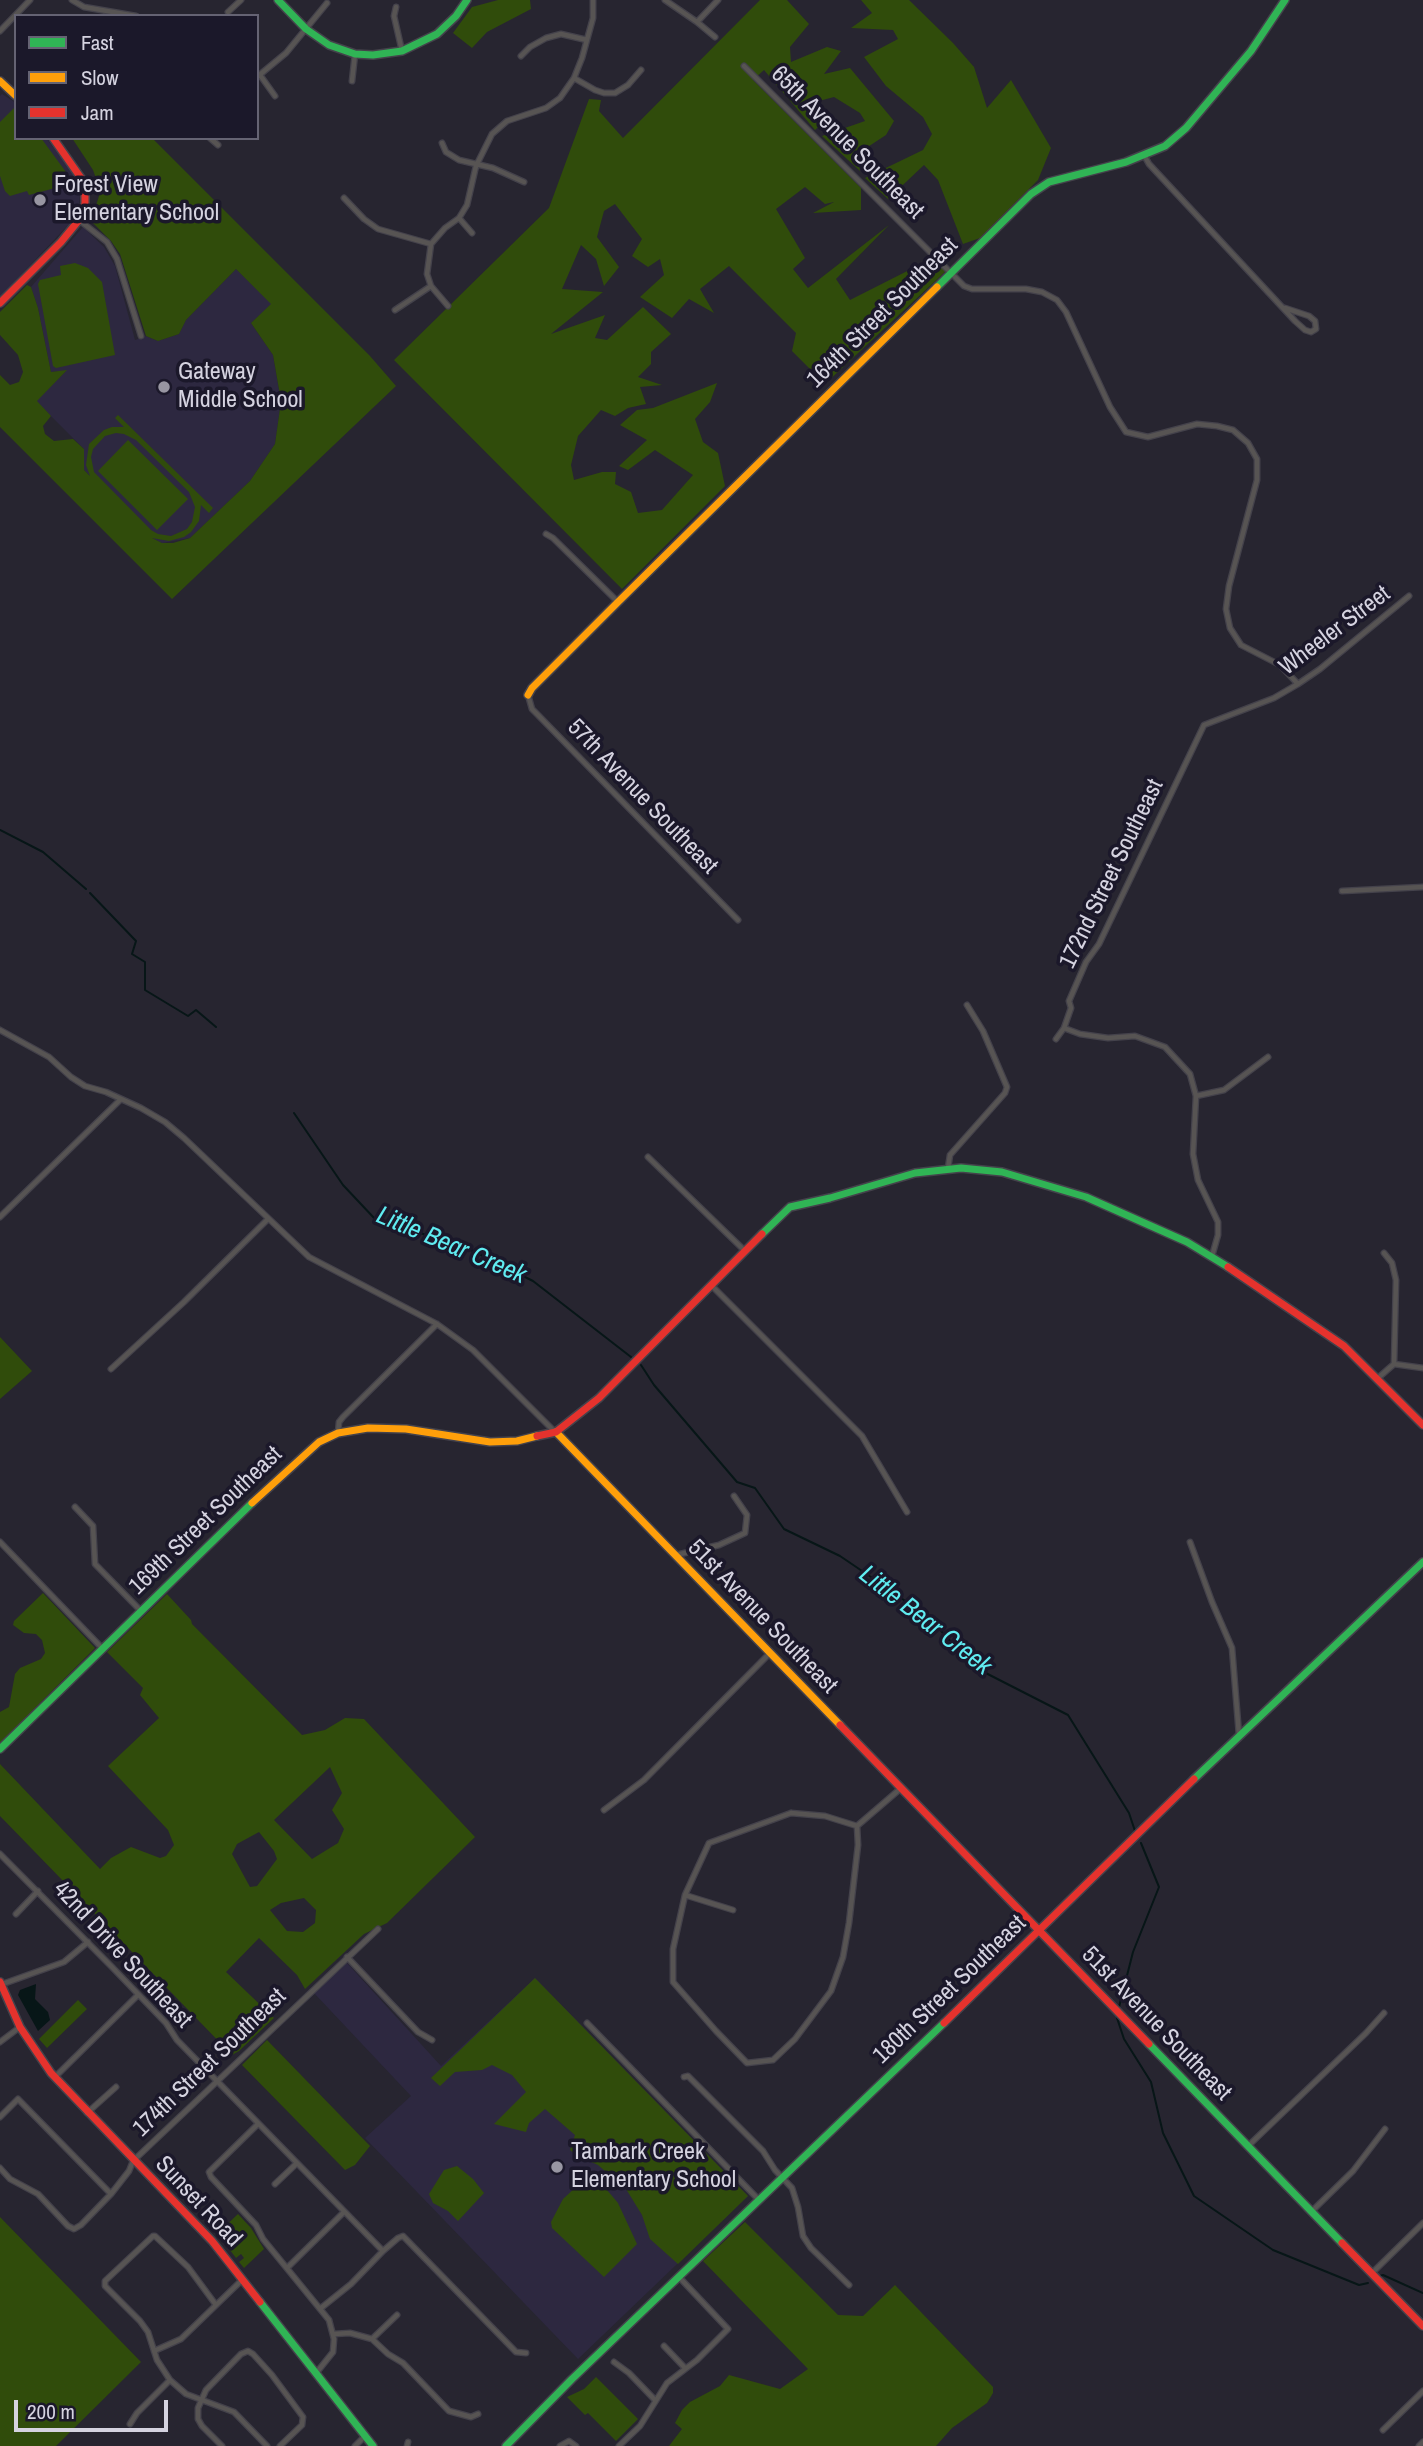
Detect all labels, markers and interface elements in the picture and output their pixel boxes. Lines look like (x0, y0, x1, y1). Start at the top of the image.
legend (14, 14, 259, 140)
text: Fast (81, 28, 114, 57)
street label: 65th Avenue Southeast (765, 61, 929, 225)
text: Slow (81, 63, 118, 92)
text: Jam (81, 98, 114, 127)
place label: Forest View Elementary School (54, 172, 219, 228)
marker: Forest View Elementary School (32, 192, 48, 208)
street label: 164th Street Southeast (802, 232, 964, 394)
place label: Gateway Middle School (178, 359, 303, 415)
marker: Gateway Middle School (156, 379, 172, 395)
street label: Wheeler Street (1274, 580, 1396, 682)
street label: 57th Avenue Southeast (561, 714, 723, 880)
street label: 172nd Street Southeast (1054, 775, 1170, 973)
water label: Little Bear Creek (371, 1200, 531, 1292)
street label: 169th Street Southeast (124, 1441, 288, 1601)
street label: 51st Avenue Southeast (681, 1534, 843, 1700)
water label: Little Bear Creek (852, 1559, 998, 1683)
street label: 42nd Drive Southeast (47, 1876, 197, 2034)
street label: 180th Street Southeast (868, 1910, 1032, 2070)
street label: 51st Avenue Southeast (1075, 1941, 1237, 2107)
street label: 174th Street Southeast (128, 1983, 292, 2143)
place label: Tambark Creek Elementary School (571, 2139, 736, 2195)
street label: Sunset Road (149, 2151, 247, 2253)
marker: Tambark Creek Elementary School (549, 2159, 565, 2175)
scale bar (18, 2386, 172, 2430)
text: 200 m (27, 2397, 75, 2426)

